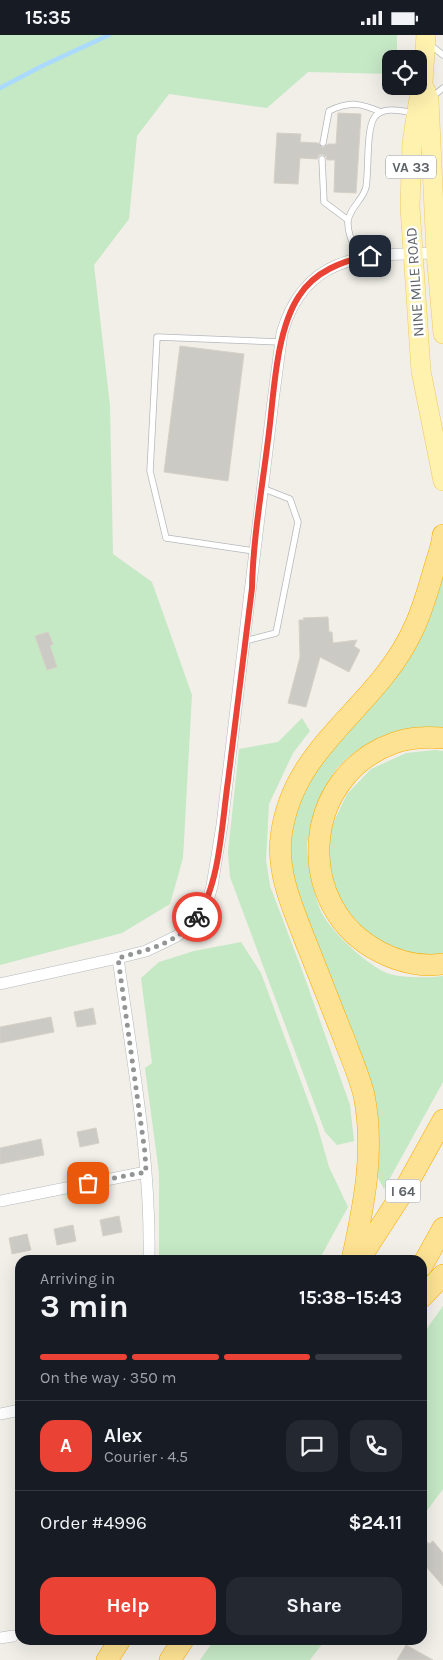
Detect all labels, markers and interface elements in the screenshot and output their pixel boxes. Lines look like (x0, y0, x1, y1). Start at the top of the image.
text: 15:35 (25, 7, 71, 29)
map controls (382, 50, 427, 95)
button: locate (382, 50, 427, 95)
road number: VA 33 (386, 155, 436, 179)
street label: NINE MILE ROAD (402, 226, 428, 338)
pin (349, 235, 391, 277)
icon: home (356, 242, 384, 270)
courier (172, 892, 222, 942)
icon: bike (183, 903, 211, 931)
pin (67, 1162, 109, 1204)
icon: bag (74, 1169, 102, 1197)
road number: I 64 (386, 1179, 420, 1203)
text: Arriving in (40, 1269, 115, 1288)
text: 15:38–15:43 (299, 1287, 402, 1309)
text: 3 min (40, 1288, 129, 1325)
text: On the way · 350 m (40, 1368, 177, 1387)
button: chat (286, 1420, 338, 1472)
button: phone (350, 1420, 402, 1472)
text: Alex (104, 1425, 142, 1447)
text: A (60, 1435, 72, 1457)
text: Courier · 4.5 (104, 1447, 188, 1466)
text: Order #4996 (40, 1512, 147, 1534)
text: $24.11 (348, 1512, 402, 1534)
button: Help (40, 1577, 216, 1635)
button: Share (226, 1577, 402, 1635)

